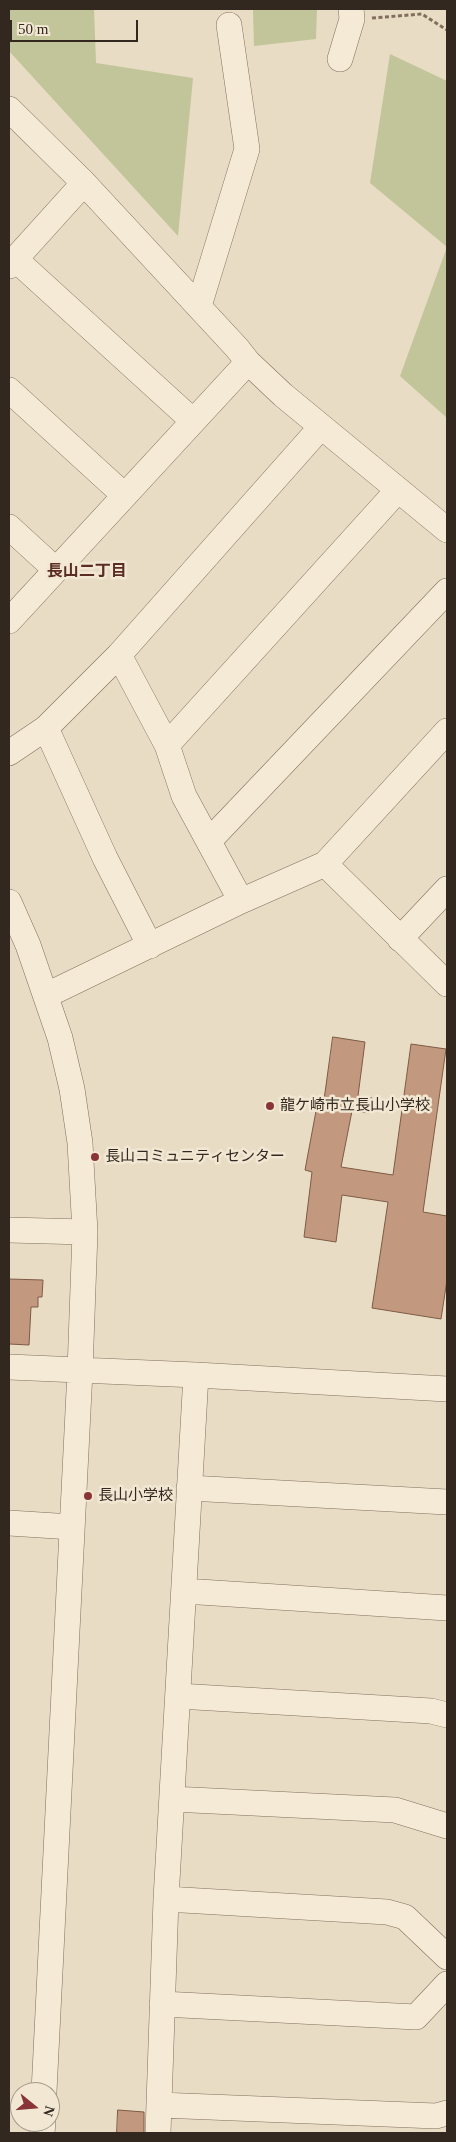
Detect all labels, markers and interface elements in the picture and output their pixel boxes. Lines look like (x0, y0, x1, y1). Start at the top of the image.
scale bar (12, 10, 140, 42)
text: 50 m (18, 21, 48, 37)
district label: 長山二丁目 (47, 562, 127, 582)
place label: 龍ケ崎市立長山小学校 (280, 1097, 430, 1115)
marker: 龍ケ崎市立長山小学校 (264, 1100, 276, 1112)
place label: 長山コミュニティセンター (105, 1148, 285, 1166)
marker: 長山コミュニティセンター (89, 1151, 101, 1163)
place label: 長山小学校 (98, 1487, 173, 1505)
marker: 長山小学校 (82, 1490, 94, 1502)
north arrow (10, 2082, 60, 2132)
text: N (40, 2104, 58, 2118)

